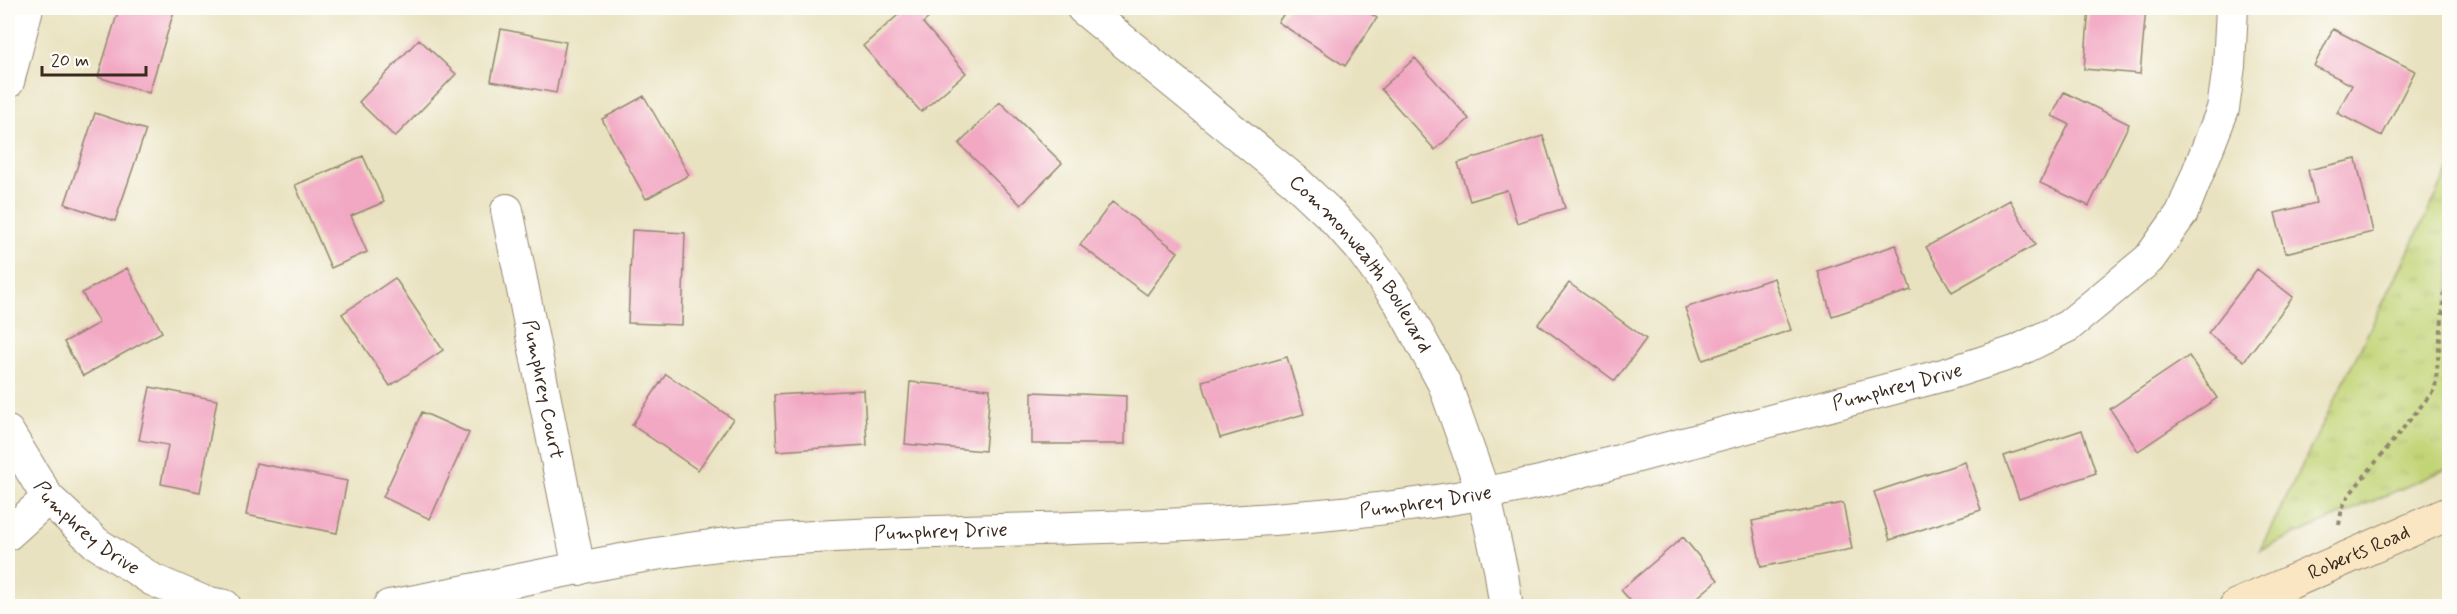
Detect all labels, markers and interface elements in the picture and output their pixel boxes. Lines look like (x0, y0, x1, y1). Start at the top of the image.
scale bar (42, 39, 146, 77)
text: 20 m (51, 49, 89, 73)
street label: Commonwealth Boulevard (1283, 169, 1438, 357)
street label: Pumphrey Court (516, 317, 570, 461)
street label: Pumphrey Drive (1829, 356, 1966, 417)
street label: Pumphrey Drive (27, 476, 145, 581)
street label: Pumphrey Drive (1358, 479, 1494, 525)
street label: Pumphrey Drive (874, 516, 1008, 548)
street label: Roberts Road (2304, 519, 2414, 587)

